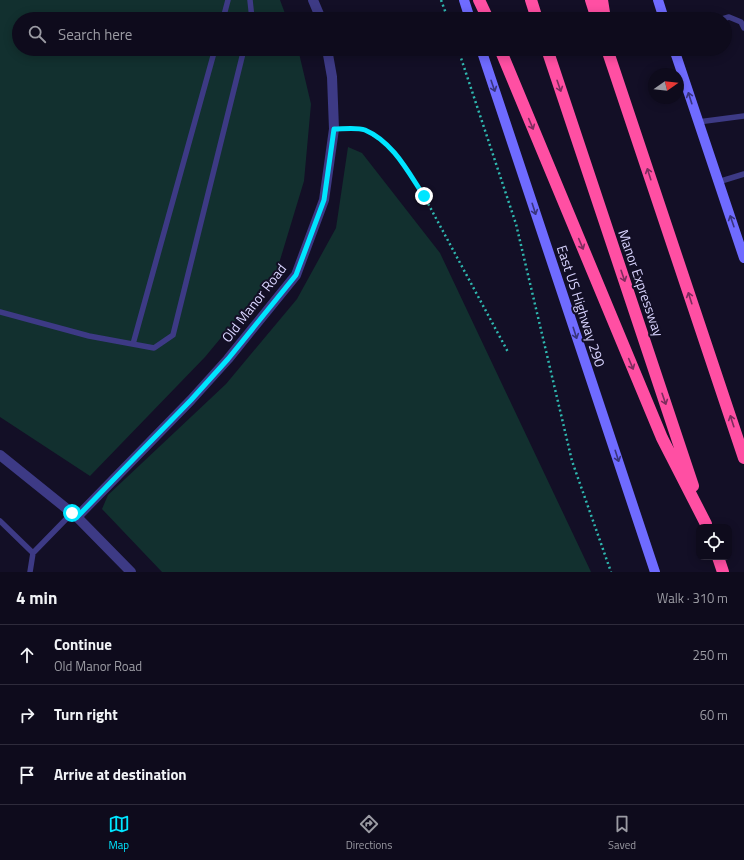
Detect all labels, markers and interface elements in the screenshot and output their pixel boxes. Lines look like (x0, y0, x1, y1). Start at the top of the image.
search box (12, 12, 732, 56)
icon: search (26, 23, 48, 45)
text: Search here (58, 23, 132, 46)
north arrow (648, 68, 684, 104)
one-way arrow (490, 79, 497, 92)
one-way arrow (556, 80, 564, 92)
one-way arrow (686, 91, 693, 104)
one-way arrow (528, 117, 535, 129)
one-way arrow (645, 168, 652, 181)
route end (415, 187, 433, 205)
one-way arrow (531, 203, 539, 215)
one-way arrow (727, 215, 735, 227)
street label: Manor Expressway (613, 226, 670, 339)
one-way arrow (578, 237, 586, 249)
street label: East US Highway 290 (552, 242, 611, 370)
street label: Old Manor Road (216, 259, 291, 347)
one-way arrow (620, 269, 627, 282)
one-way arrow (686, 292, 694, 304)
one-way arrow (572, 326, 580, 338)
one-way arrow (628, 357, 636, 369)
one-way arrow (661, 392, 668, 405)
one-way arrow (727, 415, 735, 427)
one-way arrow (613, 450, 621, 462)
route start (63, 504, 81, 522)
map controls (696, 524, 732, 560)
button: locate (696, 524, 732, 560)
text: 4 min (16, 585, 57, 611)
text: Walk · 310 m (657, 588, 728, 608)
text: Continue (54, 633, 112, 656)
icon: ahead (16, 644, 38, 666)
text: 250 m (692, 645, 728, 665)
text: Old Manor Road (54, 656, 142, 676)
text: Turn right (54, 703, 118, 726)
icon: right (16, 704, 38, 726)
text: 60 m (700, 705, 728, 725)
text: Arrive at destination (54, 763, 187, 786)
icon: arrive (16, 764, 38, 786)
tab: Map (108, 813, 130, 853)
tab: Directions (346, 813, 392, 853)
tab: Saved (608, 813, 636, 853)

